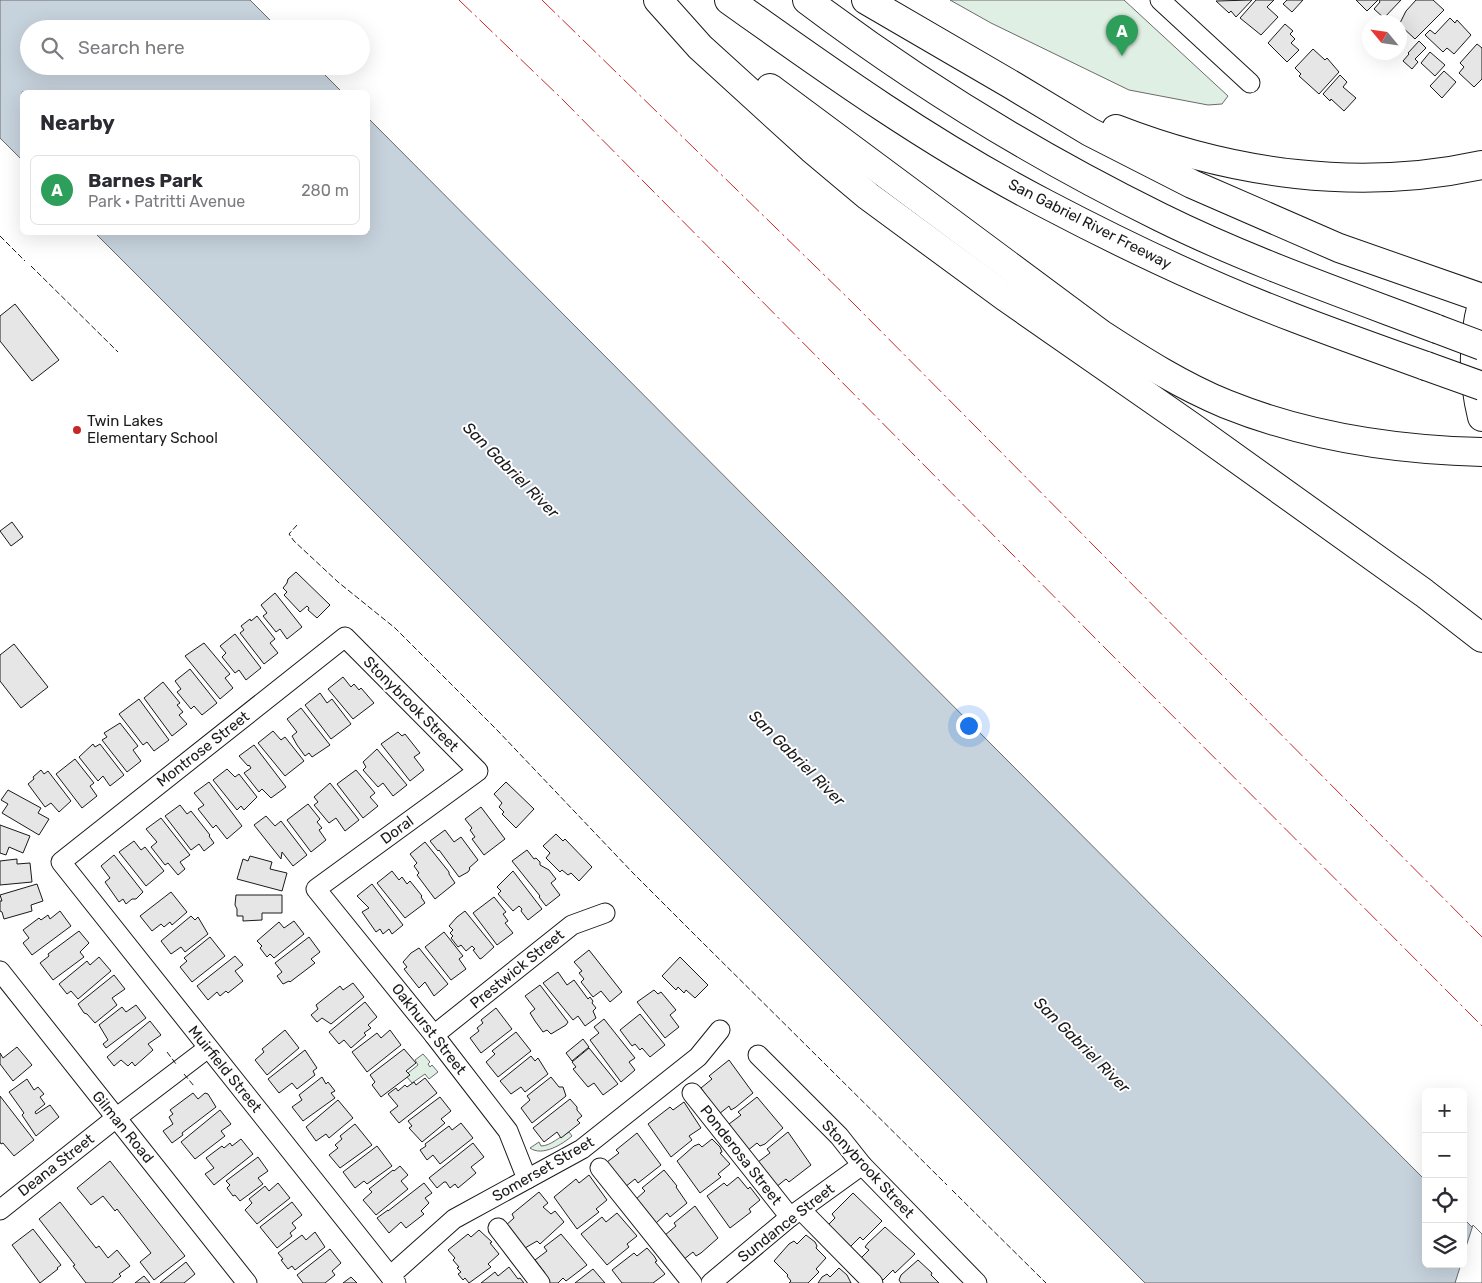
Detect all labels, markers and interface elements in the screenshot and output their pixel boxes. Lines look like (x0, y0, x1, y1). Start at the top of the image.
pin: A (1106, 15, 1138, 56)
north arrow (1362, 15, 1407, 60)
search box (20, 20, 370, 75)
icon: search (38, 34, 66, 62)
text: Search here (78, 36, 185, 59)
text: Nearby (40, 110, 115, 135)
text: Barnes Park (88, 169, 203, 192)
street label: San Gabriel River Freeway (1005, 175, 1175, 273)
text: A (51, 181, 63, 200)
text: 280 m (301, 181, 349, 200)
text: Park · Patritti Avenue (88, 192, 245, 211)
place label: Twin Lakes Elementary School (87, 412, 218, 447)
water label: San Gabriel River (459, 418, 563, 522)
marker: Twin Lakes Elementary School (71, 424, 83, 436)
street label: Stonybrook Street (360, 653, 462, 755)
water label: San Gabriel River (745, 706, 849, 810)
street label: Montrose Street (153, 707, 253, 791)
your location (956, 713, 982, 739)
street label: Doral (377, 812, 417, 848)
street label: Prestwick Street (466, 926, 568, 1012)
street label: Oakhurst Street (388, 980, 470, 1078)
water label: San Gabriel River (1030, 993, 1134, 1097)
street label: Muirfield Street (184, 1022, 266, 1116)
street label: Gilman Road (88, 1087, 158, 1167)
map controls (1422, 1088, 1467, 1268)
button: + (1422, 1088, 1467, 1133)
street label: Ponderosa Street (696, 1102, 786, 1209)
street label: Stonybrook Street (818, 1116, 918, 1222)
street label: Deana Street (14, 1130, 98, 1200)
street label: Somerset Street (489, 1133, 597, 1205)
button: − (1422, 1133, 1467, 1178)
button: locate (1422, 1178, 1467, 1223)
street label: Sundance Street (734, 1180, 838, 1266)
button: layers (1422, 1223, 1467, 1268)

